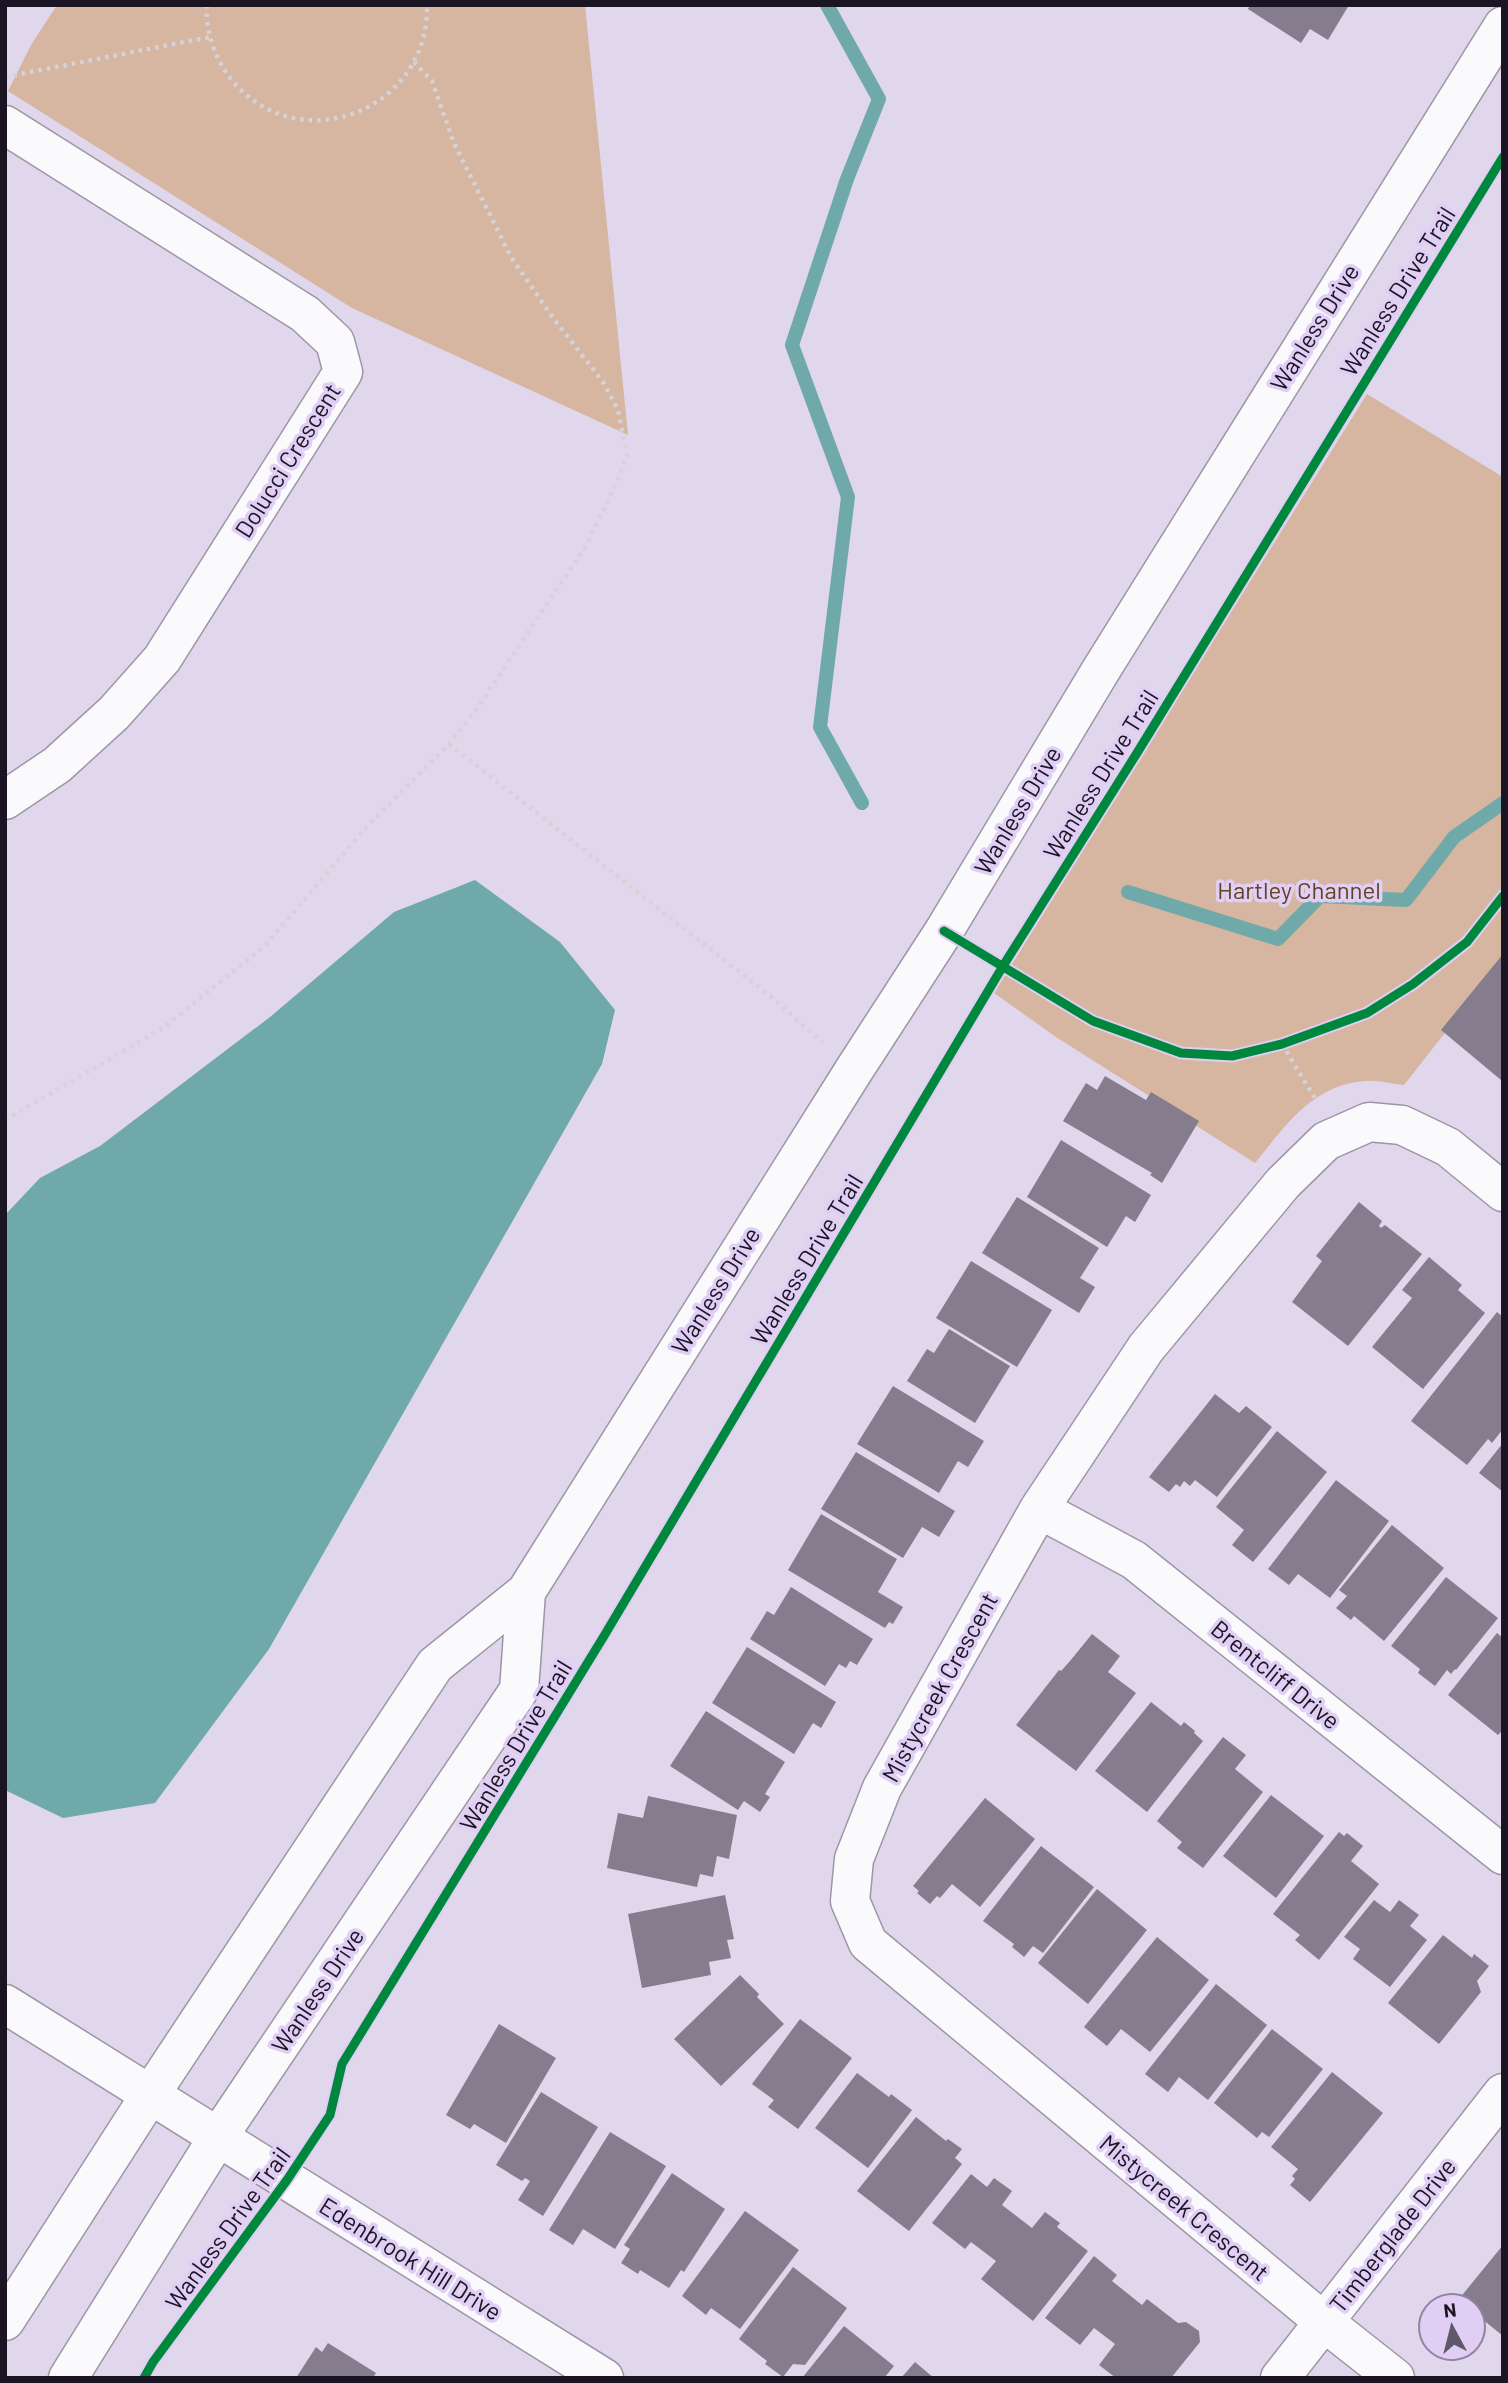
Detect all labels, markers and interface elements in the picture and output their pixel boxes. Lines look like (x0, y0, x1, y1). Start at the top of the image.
street label: Wanless Drive Trail (1333, 201, 1461, 381)
street label: Wanless Drive (1263, 258, 1365, 396)
street label: Dolucci Crescent (228, 378, 346, 542)
street label: Wanless Drive Trail (1036, 684, 1164, 864)
street label: Wanless Drive (967, 741, 1067, 879)
park label: Hartley Channel (1217, 875, 1381, 904)
street label: Wanless Drive Trail (744, 1168, 868, 1350)
street label: Wanless Drive (664, 1221, 766, 1359)
street label: Mistycreek Crescent (875, 1587, 1003, 1787)
street label: Brentcliff Drive (1206, 1613, 1346, 1735)
street label: Wanless Drive Trail (453, 1654, 577, 1836)
street label: Wanless Drive (265, 1922, 369, 2058)
street label: Mistycreek Crescent (1095, 2128, 1275, 2286)
street label: Wanless Drive Trail (158, 2141, 296, 2315)
street label: Timberglade Drive (1323, 2152, 1461, 2318)
street label: Edenbrook Hill Drive (315, 2190, 507, 2326)
north arrow (1417, 2292, 1487, 2362)
text: N (1442, 2297, 1458, 2322)

